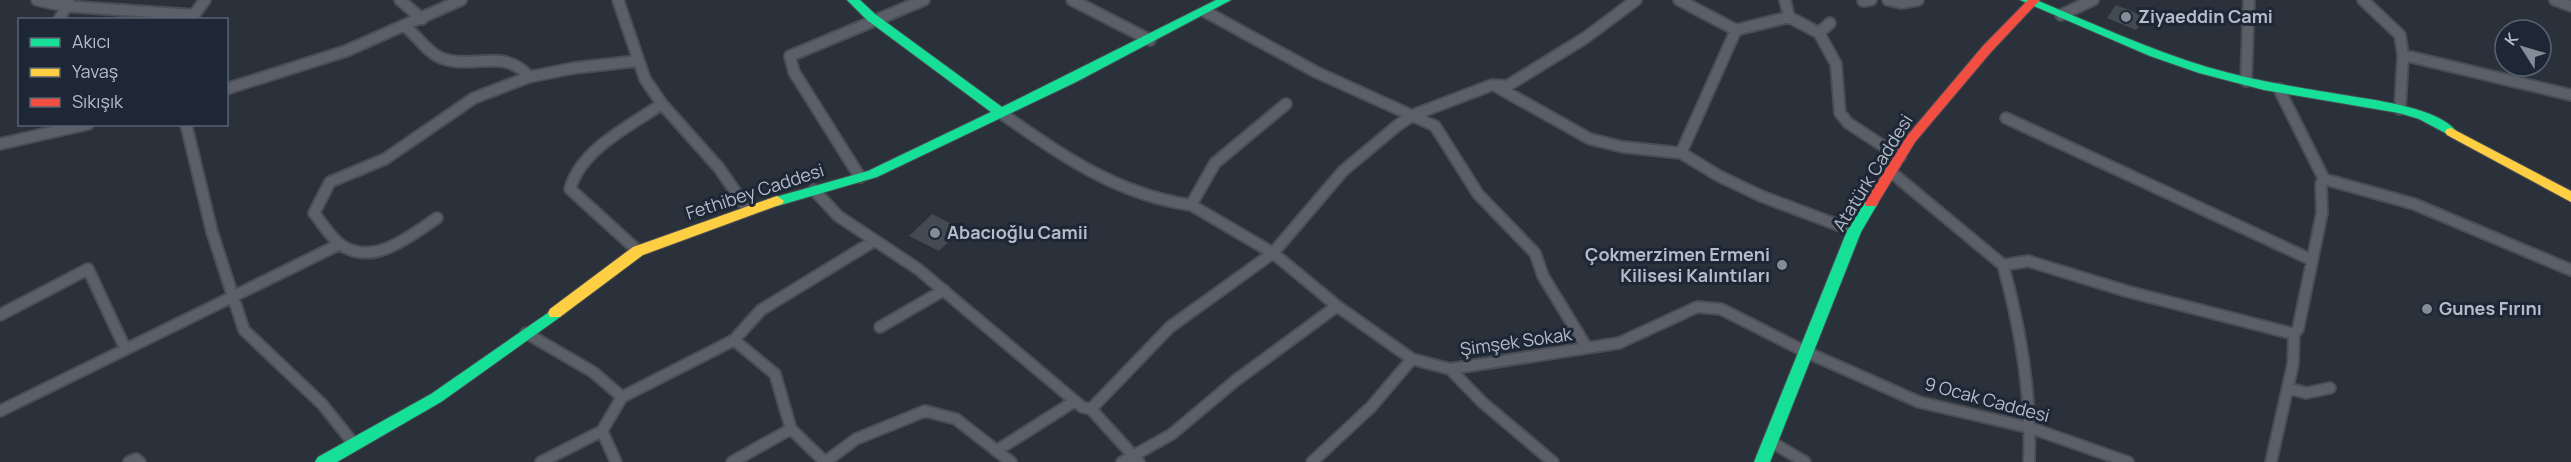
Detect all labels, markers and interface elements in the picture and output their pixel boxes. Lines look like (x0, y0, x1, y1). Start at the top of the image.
place label: Ziyaeddin Cami (2138, 4, 2273, 28)
marker: Ziyaeddin Cami (2119, 10, 2133, 24)
legend (18, 18, 228, 126)
north arrow (2493, 18, 2553, 78)
text: K (2499, 28, 2523, 50)
text: Akıcı (72, 29, 110, 53)
text: Yavaş (72, 59, 118, 83)
text: Sıkışık (72, 89, 124, 113)
street label: Atatürk Caddesi (1827, 109, 1918, 235)
street label: Fethibey Caddesi (683, 157, 827, 225)
place label: Abacıoğlu Camii (947, 220, 1088, 244)
marker: Abacıoğlu Camii (928, 226, 942, 240)
place label: Çokmerzimen Ermeni Kilisesi Kalıntıları (1585, 242, 1770, 287)
marker: Çokmerzimen Ermeni Kilisesi Kalıntıları (1775, 258, 1789, 272)
place label: Gunes Fırını (2439, 296, 2542, 320)
marker: Gunes Fırını (2420, 302, 2434, 316)
street label: Şimşek Sokak (1458, 321, 1574, 361)
street label: 9 Ocak Caddesi (1922, 371, 2052, 427)

